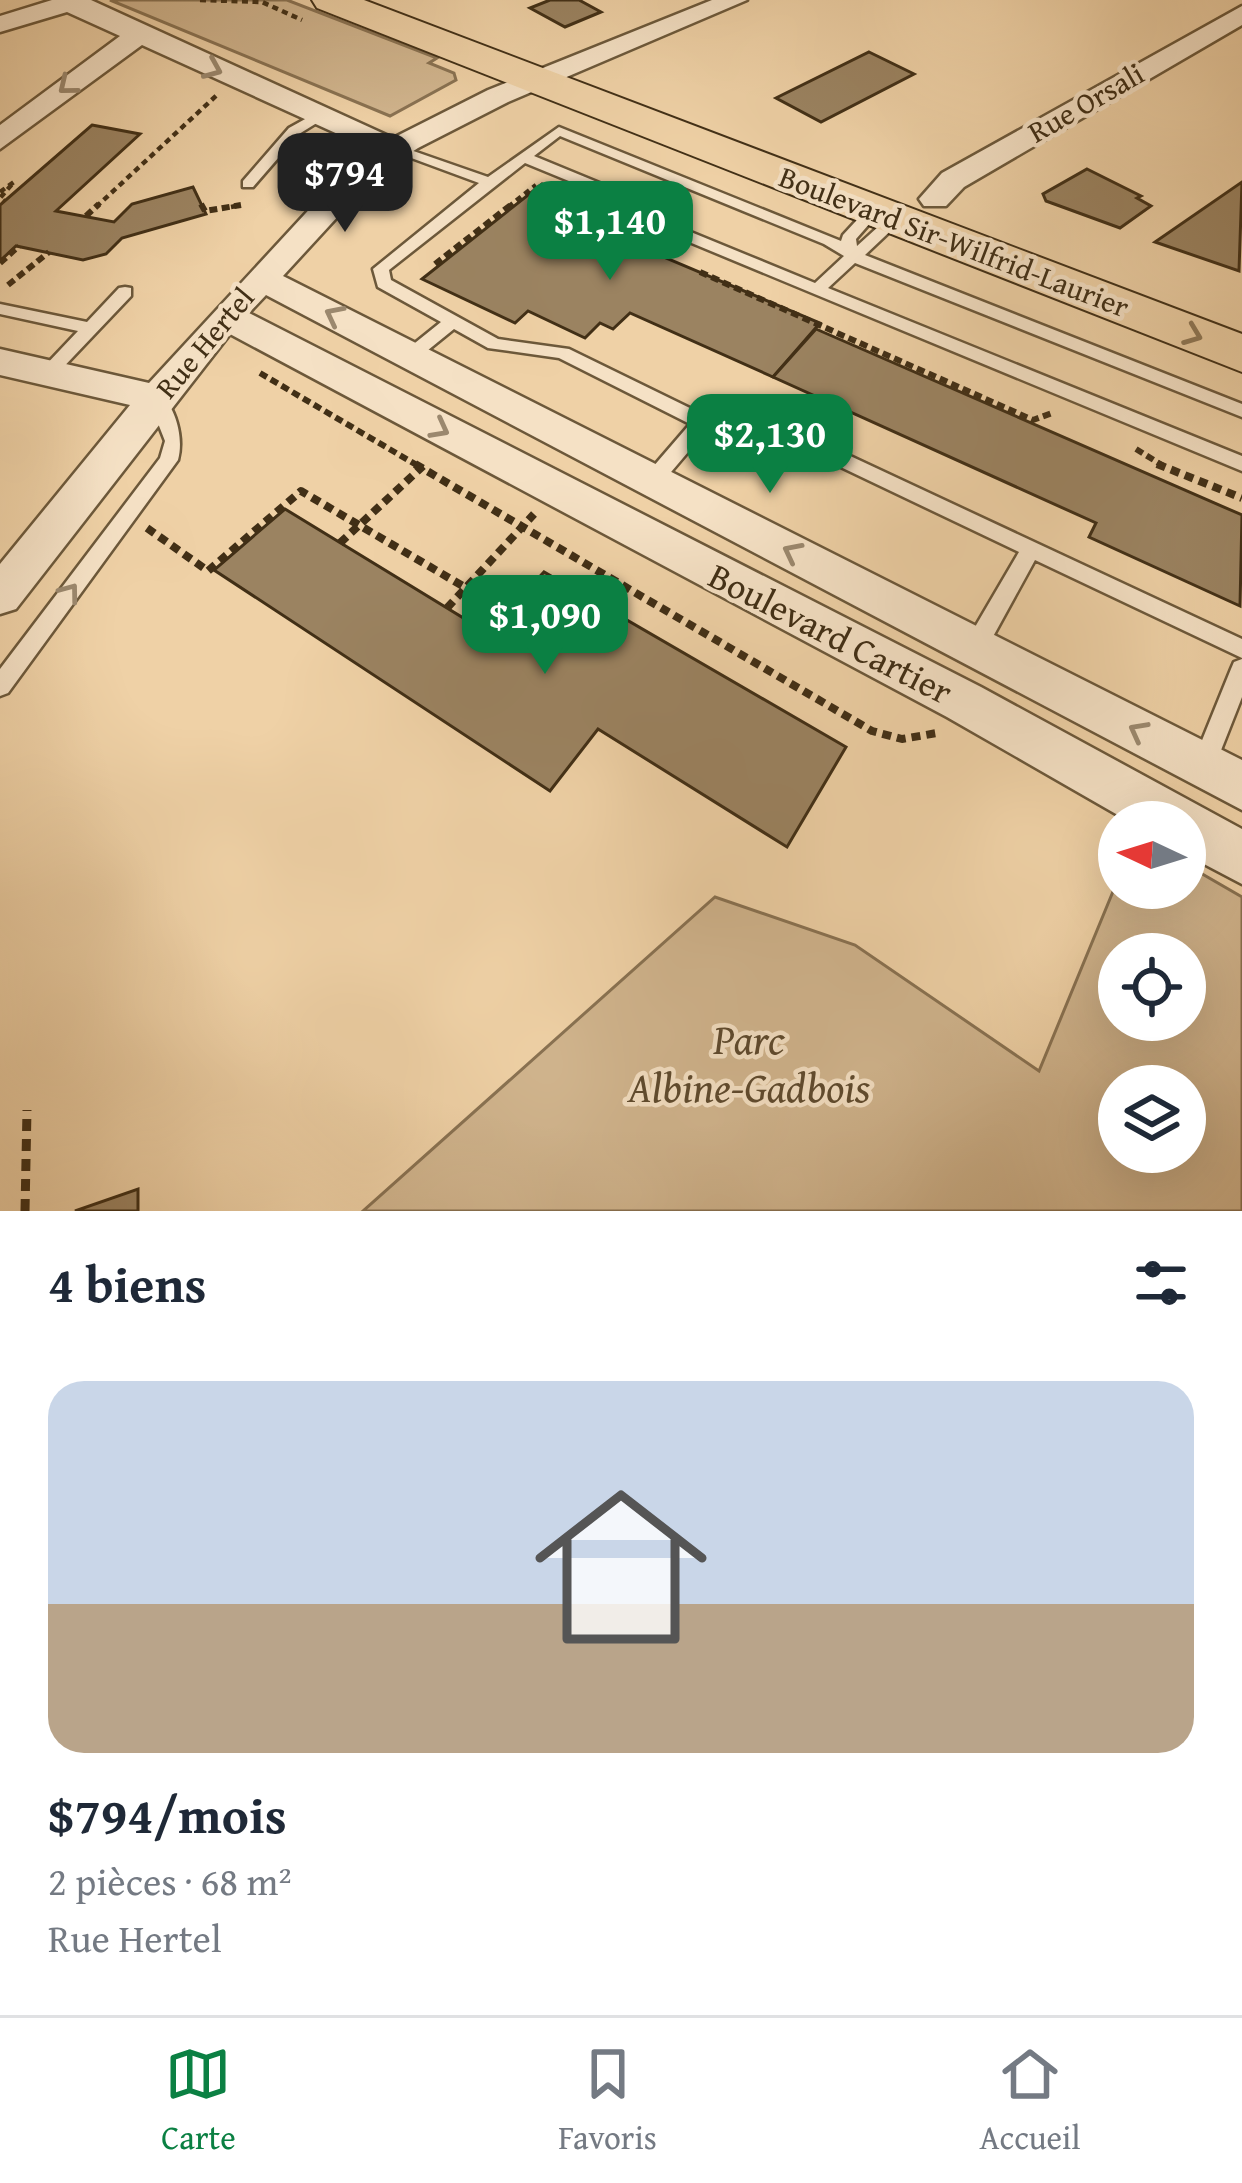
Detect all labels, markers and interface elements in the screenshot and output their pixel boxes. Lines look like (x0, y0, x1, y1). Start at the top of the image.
street label: Rue Orsali (1019, 51, 1152, 153)
one-way arrow (201, 55, 222, 79)
one-way arrow (59, 72, 81, 93)
pin: $794 (274, 133, 416, 235)
text: $794 (305, 143, 385, 200)
street label: Boulevard Sir-Wilfrid-Laurier (773, 154, 1136, 328)
pin: $1,140 (512, 181, 708, 283)
text: $1,140 (554, 191, 666, 248)
street label: Rue Hertel (144, 277, 264, 408)
one-way arrow (324, 307, 346, 330)
one-way arrow (1181, 320, 1202, 345)
pin: $2,130 (672, 394, 868, 496)
text: $2,130 (714, 404, 826, 461)
one-way arrow (428, 414, 449, 438)
one-way arrow (783, 543, 805, 566)
street label: Boulevard Cartier (700, 548, 962, 717)
pin: $1,090 (447, 575, 643, 677)
one-way arrow (56, 584, 77, 606)
text: $1,090 (489, 585, 601, 642)
one-way arrow (1130, 722, 1151, 745)
north arrow (1098, 801, 1206, 909)
map controls (1098, 801, 1206, 1173)
button: locate (1098, 933, 1206, 1041)
park label: Parc Albine-Gadbois (627, 1008, 870, 1117)
button: layers (1098, 1065, 1206, 1173)
text: 4 biens (48, 1246, 206, 1321)
icon: filters (1128, 1250, 1194, 1316)
icon: home (513, 1459, 729, 1675)
text: $794/mois (48, 1777, 287, 1852)
text: 2 pièces · 68 m² (48, 1852, 292, 1909)
text: Rue Hertel (48, 1909, 222, 1966)
tab: Carte (161, 2041, 236, 2161)
tab: Favoris (558, 2041, 657, 2161)
tab: Accueil (979, 2041, 1081, 2161)

